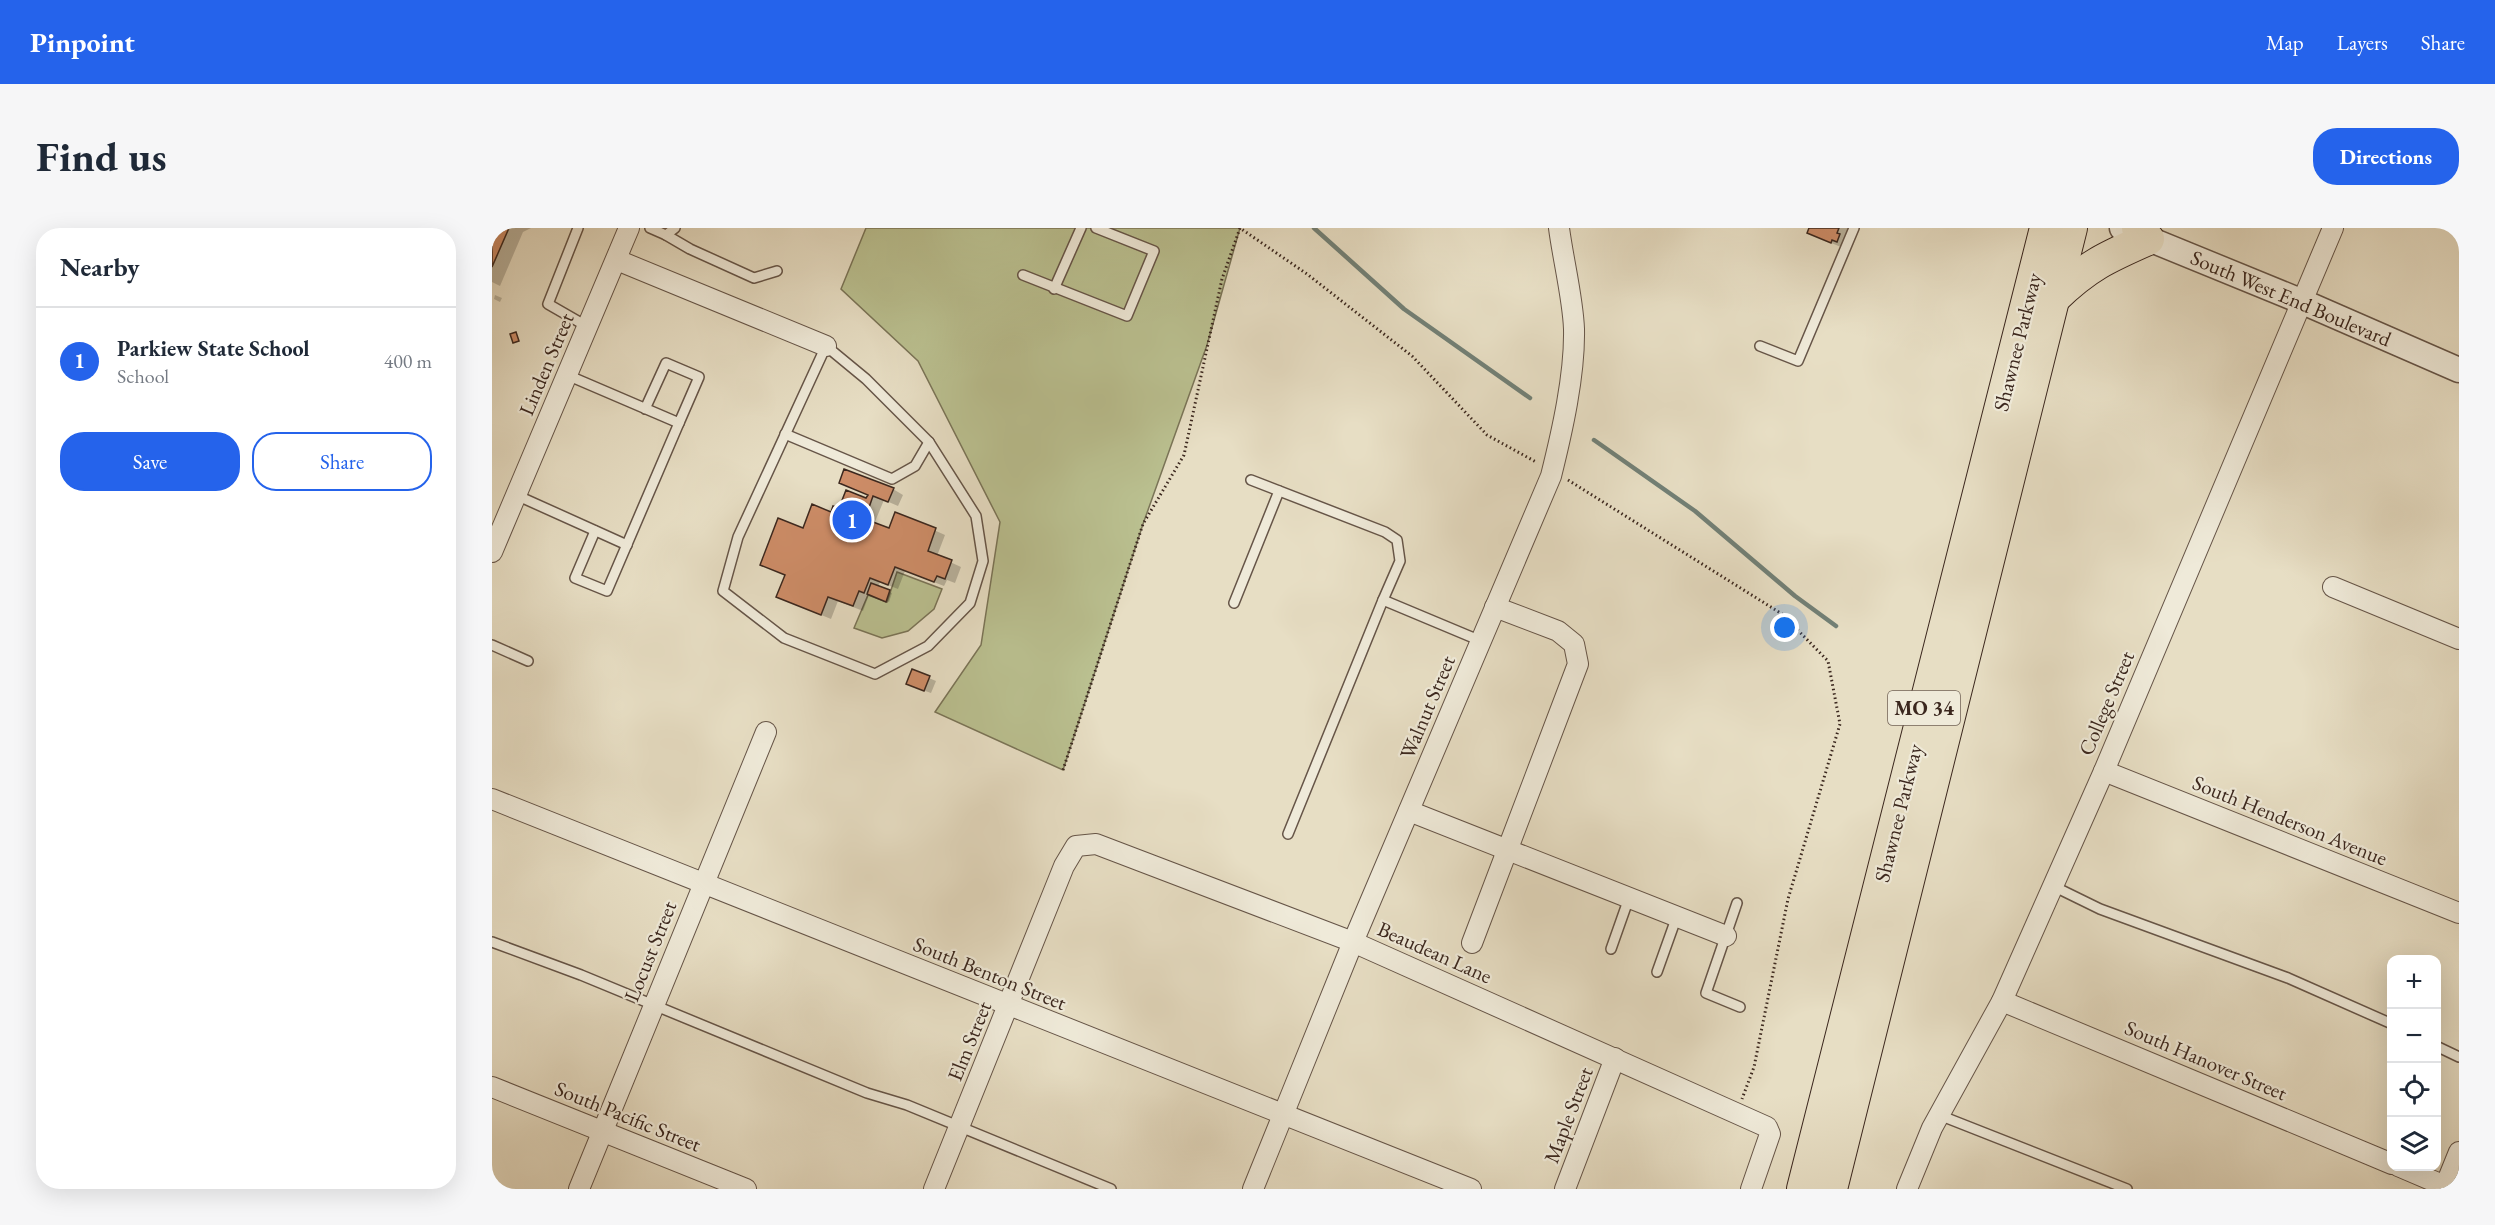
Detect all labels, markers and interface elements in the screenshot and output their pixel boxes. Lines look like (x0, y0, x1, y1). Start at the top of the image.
text: Pinpoint (30, 24, 135, 60)
text: Map (2266, 29, 2304, 56)
text: Layers (2337, 29, 2388, 56)
text: Share (2421, 29, 2465, 56)
button: Directions (2313, 128, 2459, 185)
text: Find us (36, 129, 167, 184)
street label: South West End Boulevard (2187, 243, 2396, 353)
text: Nearby (60, 250, 140, 284)
street label: Shawnee Parkway (1987, 269, 2047, 414)
street label: Linden Street (512, 308, 580, 419)
text: Parkiew State School (117, 334, 309, 363)
text: 1 (74, 348, 85, 374)
text: 400 m (384, 348, 432, 374)
text: School (117, 363, 169, 389)
button: Save (60, 432, 240, 491)
button: Share (252, 432, 432, 491)
pin: 1 (832, 498, 872, 542)
your location (1770, 613, 1799, 642)
street label: College Street (2072, 646, 2140, 759)
street label: Walnut Street (1393, 651, 1461, 763)
road number: MO 34 (1888, 691, 1960, 725)
street label: Shawnee Parkway (1868, 740, 1928, 885)
street label: South Henderson Avenue (2189, 769, 2391, 871)
street label: Locust Street (618, 896, 683, 1005)
street label: Beaudean Lane (1374, 915, 1496, 989)
street label: South Benton Street (909, 930, 1071, 1016)
map controls (2387, 955, 2441, 1171)
button: + (2387, 955, 2441, 1009)
street label: Elm Street (941, 997, 997, 1085)
button: − (2387, 1009, 2441, 1063)
street label: South Hanover Street (2121, 1014, 2292, 1107)
street label: Maple Street (1537, 1063, 1599, 1167)
button: locate (2387, 1063, 2441, 1117)
street label: South Pacific Street (551, 1074, 705, 1158)
button: layers (2387, 1117, 2441, 1171)

